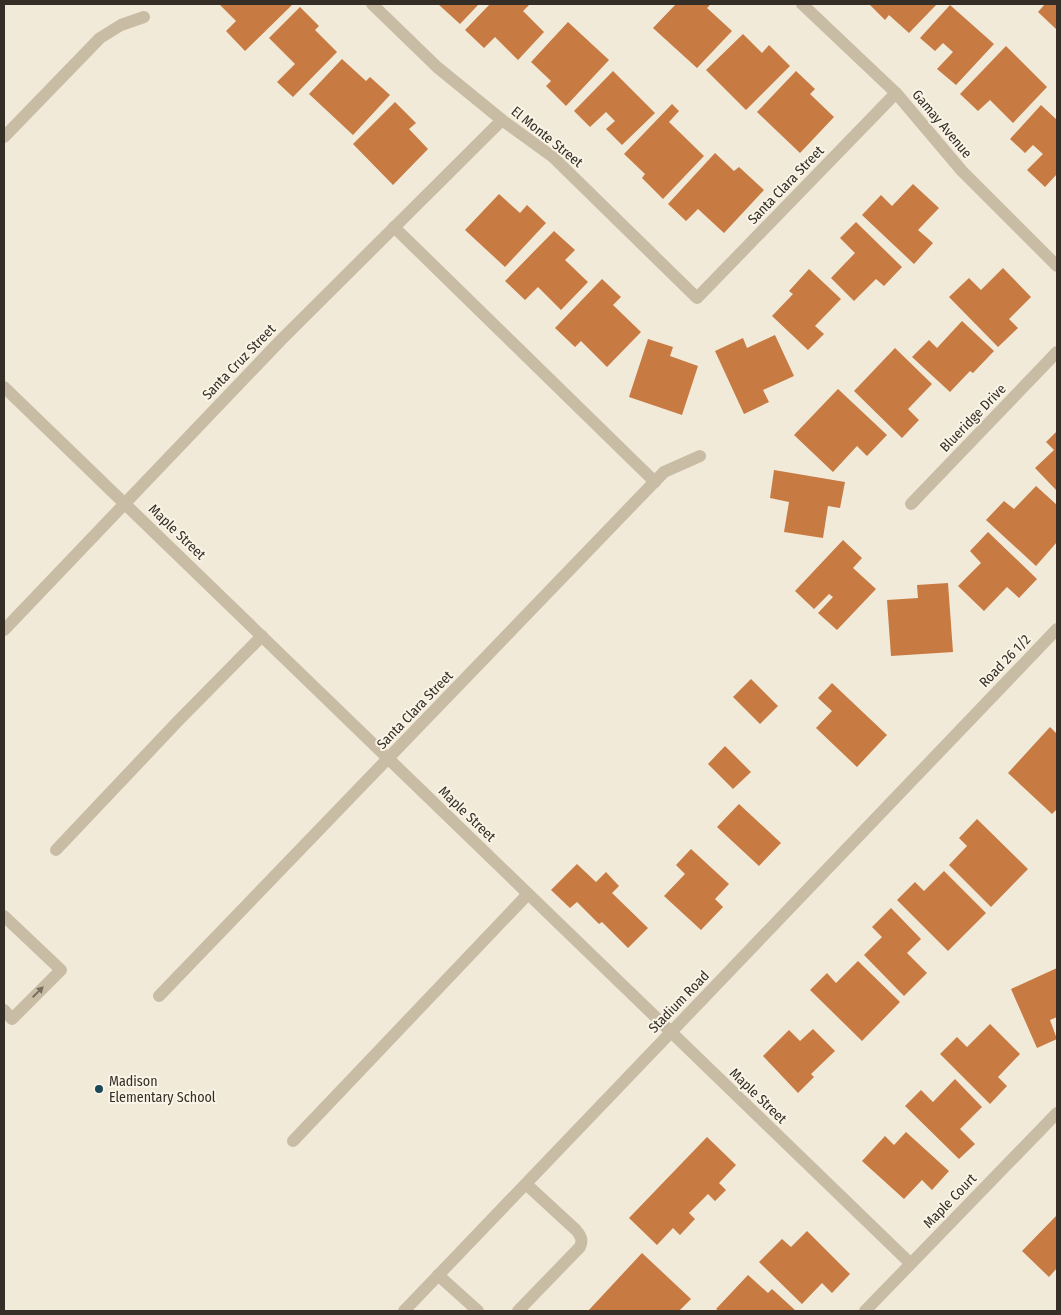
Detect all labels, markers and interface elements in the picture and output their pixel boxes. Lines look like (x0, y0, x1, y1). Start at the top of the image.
street label: Gamay Avenue (909, 86, 976, 162)
street label: El Monte Street (508, 103, 587, 171)
street label: Santa Clara Street (744, 142, 828, 228)
street label: Santa Cruz Street (199, 320, 280, 403)
street label: Blueridge Drive (936, 380, 1010, 455)
street label: Maple Street (145, 501, 209, 564)
street label: Road 26 1/2 (976, 631, 1034, 691)
street label: Santa Clara Street (373, 667, 457, 753)
street label: Maple Street (435, 783, 499, 846)
street label: Stadium Road (645, 967, 713, 1037)
one-way arrow (32, 987, 44, 999)
street label: Maple Street (726, 1065, 790, 1128)
place label: Madison Elementary School (109, 1073, 216, 1106)
marker: Madison Elementary School (93, 1083, 105, 1095)
street label: Maple Court (920, 1170, 980, 1232)

